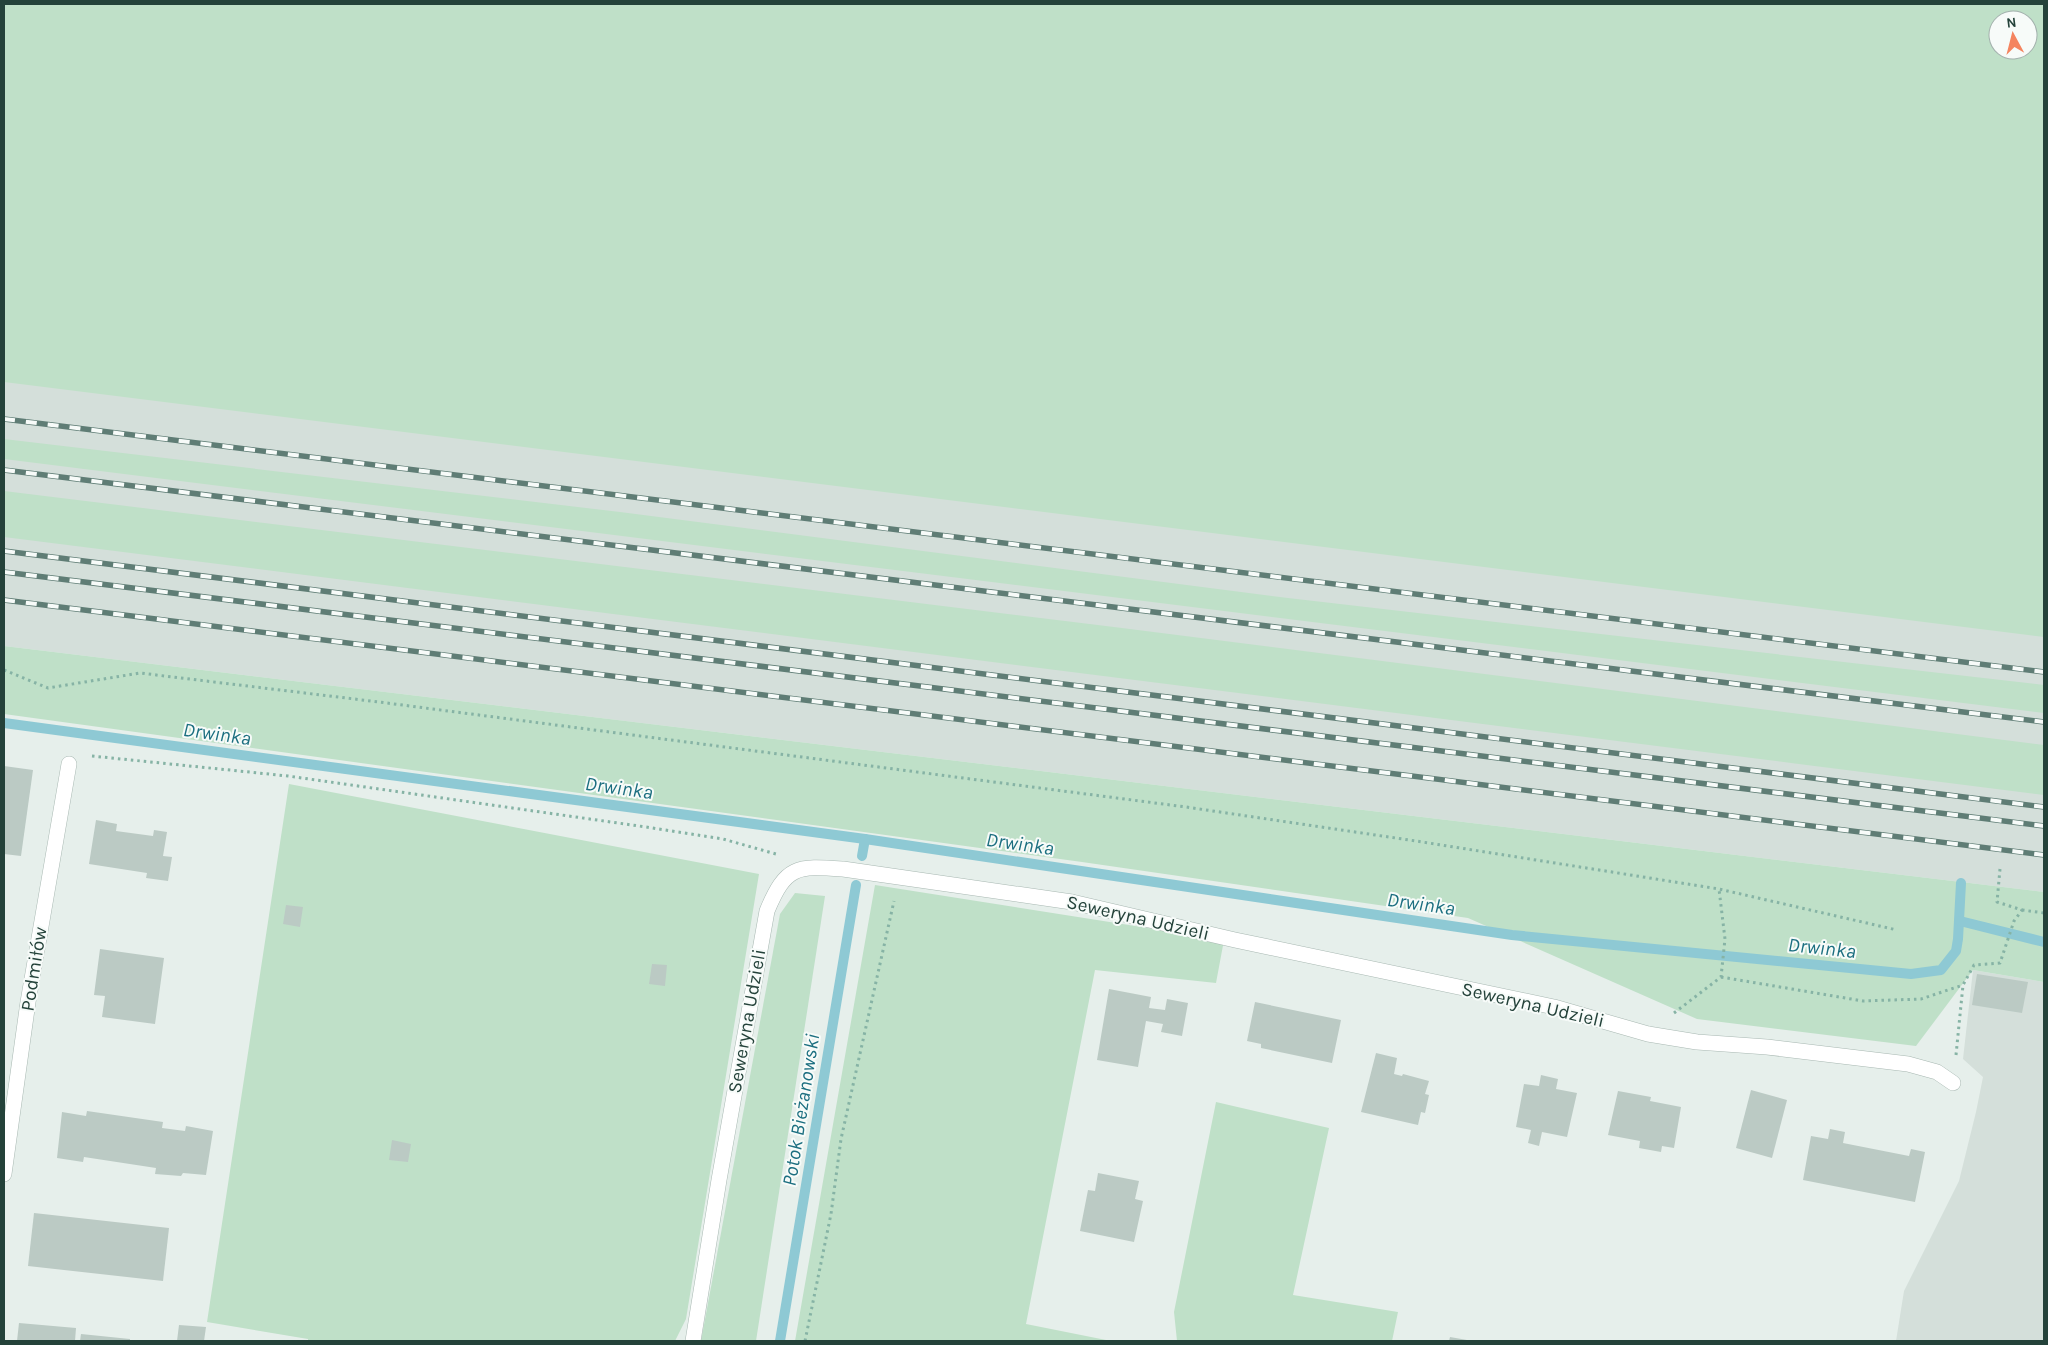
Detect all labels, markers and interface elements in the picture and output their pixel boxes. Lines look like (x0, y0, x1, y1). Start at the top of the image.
north arrow (1988, 10, 2038, 60)
text: N (2005, 14, 2017, 32)
water label: Drwinka (182, 718, 252, 750)
water label: Drwinka (584, 772, 654, 804)
water label: Drwinka (985, 828, 1055, 860)
water label: Drwinka (1386, 888, 1456, 920)
street label: Seweryna Udzieli (1064, 891, 1212, 945)
street label: Podmiłów (16, 925, 52, 1013)
water label: Drwinka (1787, 933, 1857, 963)
street label: Seweryna Udzieli (723, 947, 771, 1095)
street label: Seweryna Udzieli (1459, 978, 1607, 1032)
water label: Potok Bieżanowski (778, 1032, 824, 1188)

